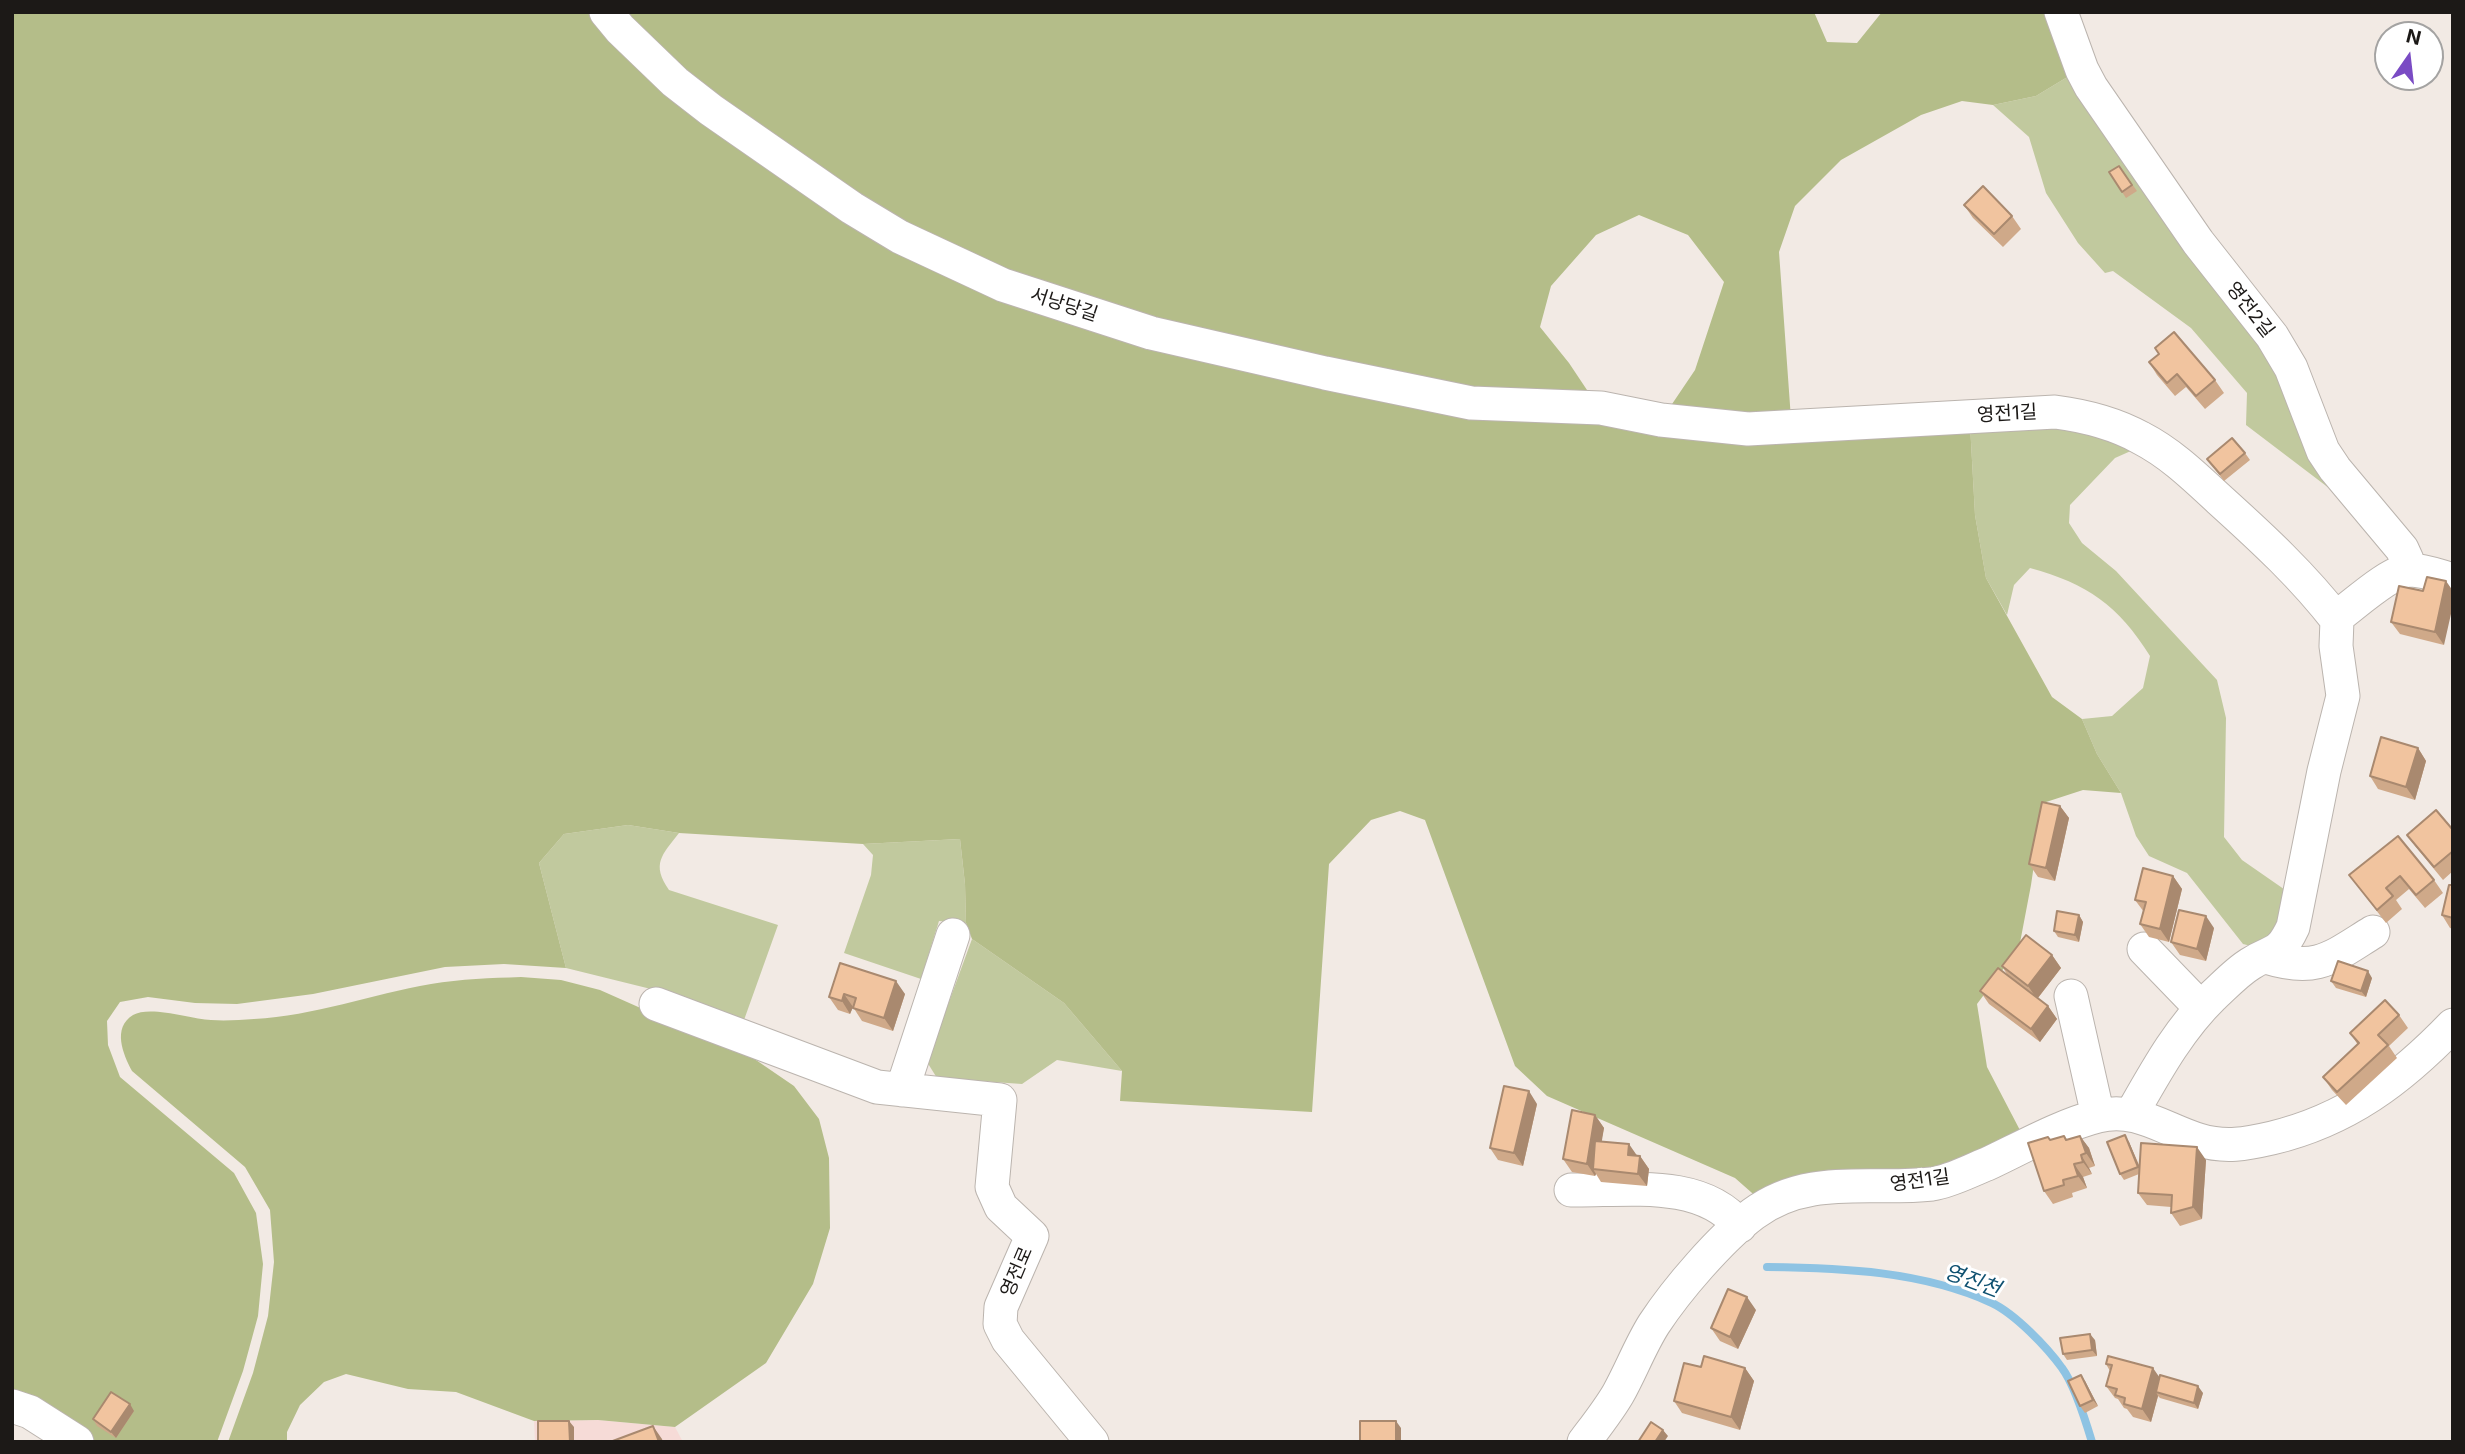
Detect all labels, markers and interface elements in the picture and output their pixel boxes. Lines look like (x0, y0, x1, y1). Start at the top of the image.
north arrow (2374, 21, 2444, 91)
text: N (2404, 24, 2424, 50)
street label: 영전2길 (2221, 278, 2279, 342)
street label: 서낭당길 (1027, 283, 1101, 327)
street label: 영전1길 (1976, 401, 2038, 427)
street label: 영전1길 (1889, 1166, 1951, 1196)
street label: 영전로 (996, 1243, 1038, 1301)
water label: 영진천 (1940, 1259, 2004, 1303)

